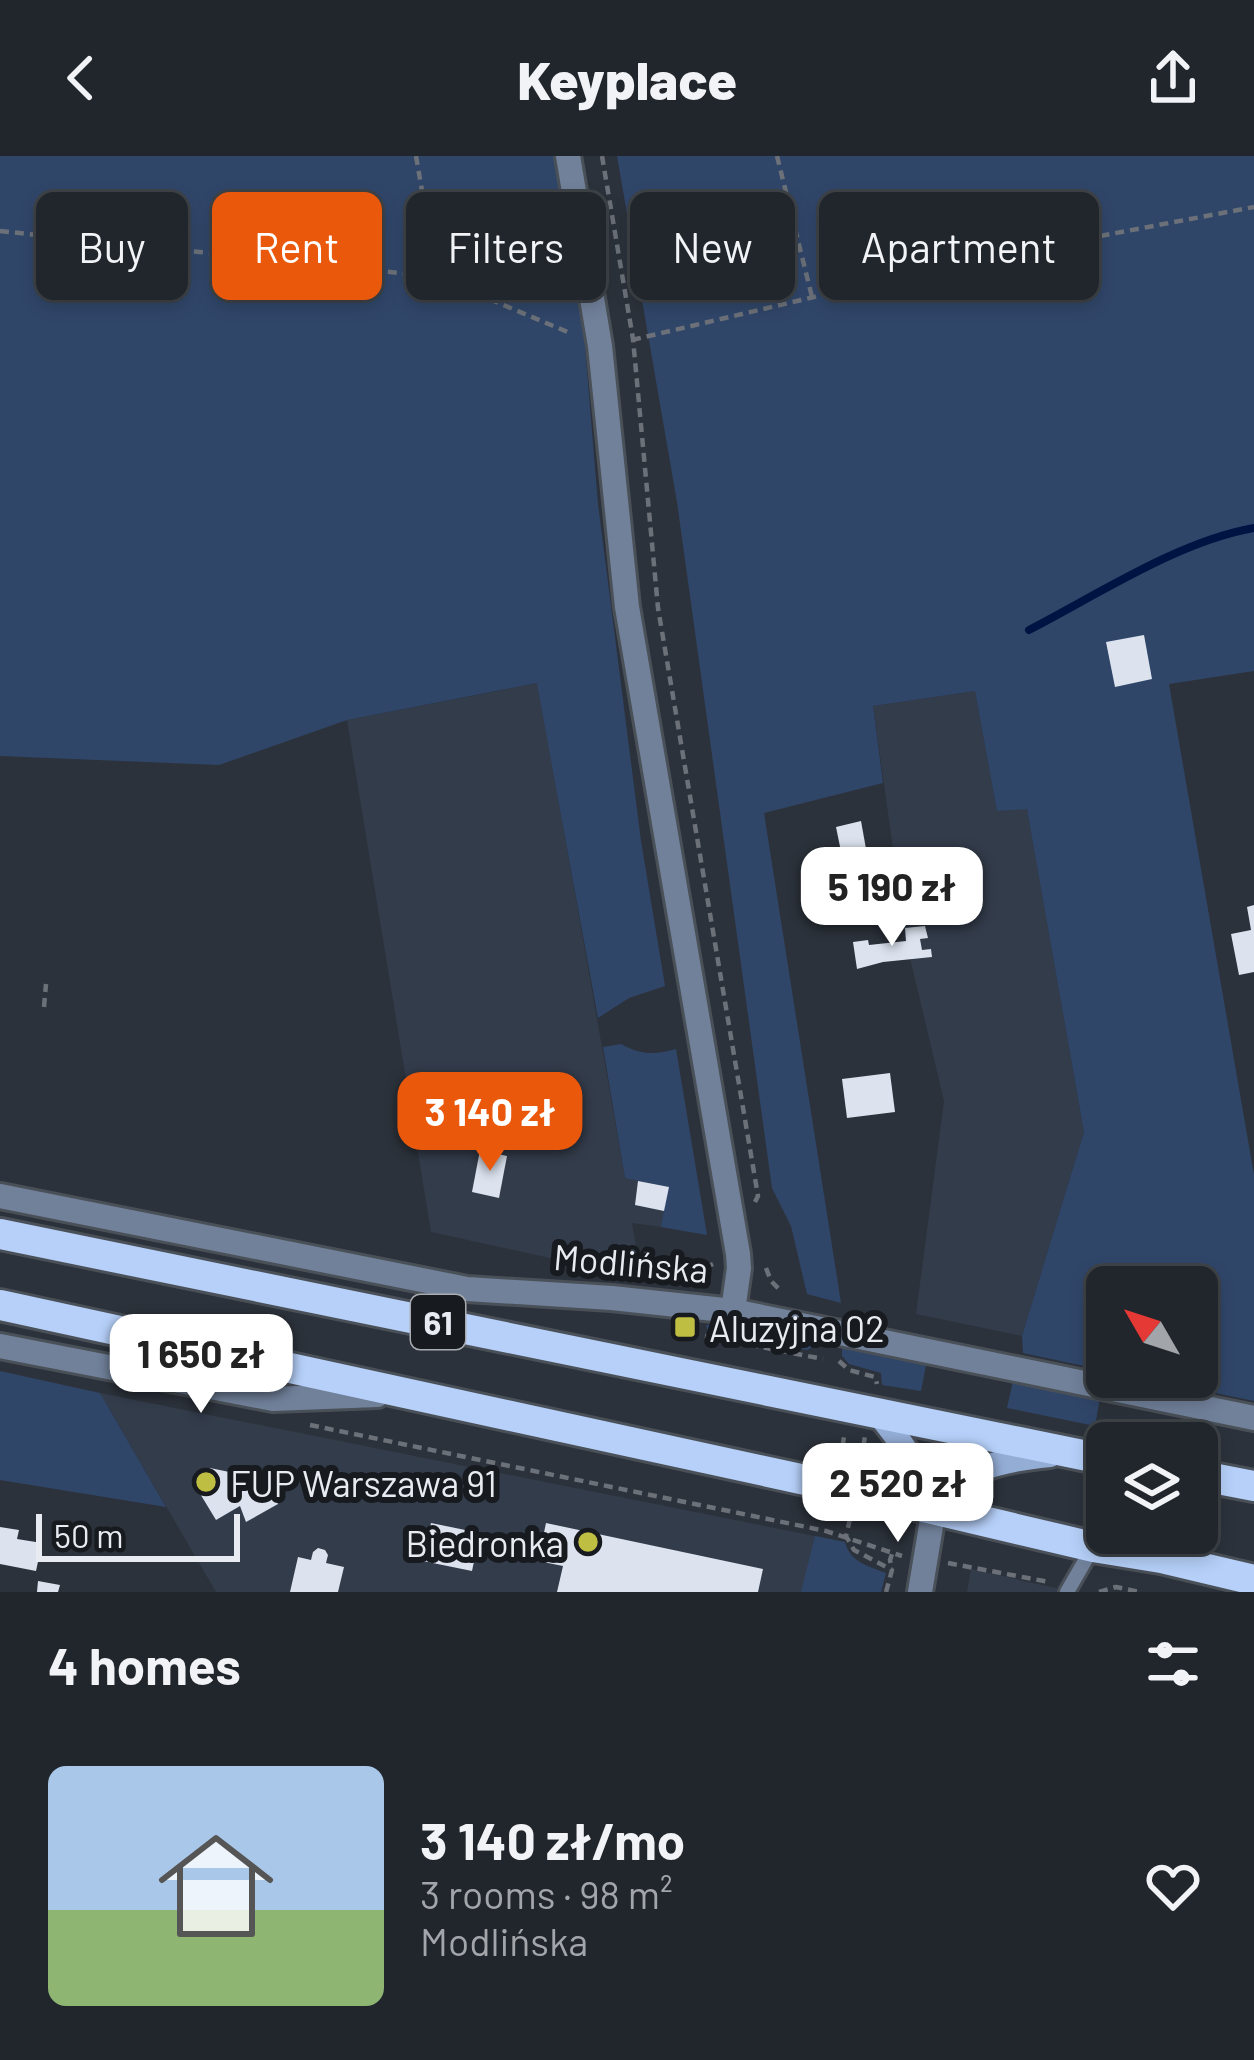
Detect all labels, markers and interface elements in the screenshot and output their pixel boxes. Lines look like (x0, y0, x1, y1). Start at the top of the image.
icon: back (48, 45, 114, 111)
icon: share (1140, 45, 1206, 111)
text: Keyplace (517, 46, 737, 111)
chip: Buy (36, 192, 188, 300)
chip: Rent (212, 192, 382, 300)
chip: Filters (406, 192, 606, 300)
chip: New (630, 192, 795, 300)
chip: Apartment (819, 192, 1099, 300)
pin: 5 190 zł (768, 847, 1016, 949)
text: 5 190 zł (828, 862, 956, 909)
pin: 3 140 zł (366, 1072, 614, 1174)
text: 3 140 zł (424, 1087, 556, 1134)
street label: Modlińska (552, 1234, 710, 1290)
north arrow (1086, 1266, 1218, 1398)
map controls (1086, 1266, 1218, 1554)
road number: 61 (411, 1295, 465, 1349)
place label: Aluzyjna 02 (709, 1306, 885, 1349)
pin: 1 650 zł (77, 1314, 325, 1416)
marker: Aluzyjna 02 (672, 1314, 698, 1340)
text: 1 650 zł (137, 1329, 265, 1376)
button: layers (1086, 1422, 1218, 1554)
pin: 2 520 zł (774, 1443, 1022, 1545)
text: 2 520 zł (829, 1458, 967, 1505)
place label: FUP Warszawa 91 (230, 1461, 497, 1504)
marker: FUP Warszawa 91 (193, 1469, 219, 1495)
scale bar (36, 1508, 240, 1561)
text: 50 m (54, 1515, 124, 1555)
place label: Biedronka (405, 1521, 564, 1564)
marker: Biedronka (575, 1529, 601, 1555)
icon: filters (1140, 1631, 1206, 1697)
text: 4 homes (48, 1634, 241, 1695)
text: 3 140 zł/mo (420, 1809, 685, 1870)
icon: home (144, 1814, 288, 1958)
icon: heart (1140, 1853, 1206, 1919)
text: 3 rooms · 98 m² (420, 1870, 673, 1917)
text: Modlińska (420, 1917, 588, 1964)

